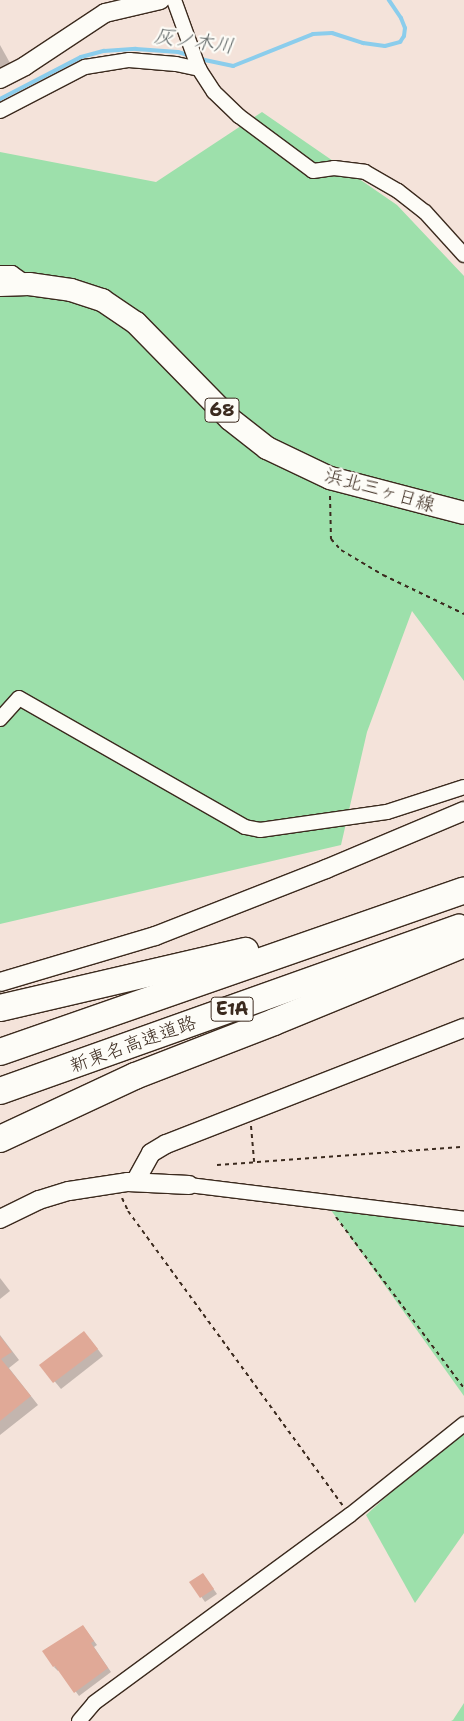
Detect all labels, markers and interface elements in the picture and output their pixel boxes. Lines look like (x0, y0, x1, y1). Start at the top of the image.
water label: 灰ノ木川 (153, 24, 235, 58)
road number: 68 (203, 394, 241, 426)
street label: 浜北三ヶ日線 (322, 463, 438, 517)
road number: E1A (210, 994, 254, 1024)
street label: 新東名高速道路 (67, 1011, 199, 1077)

